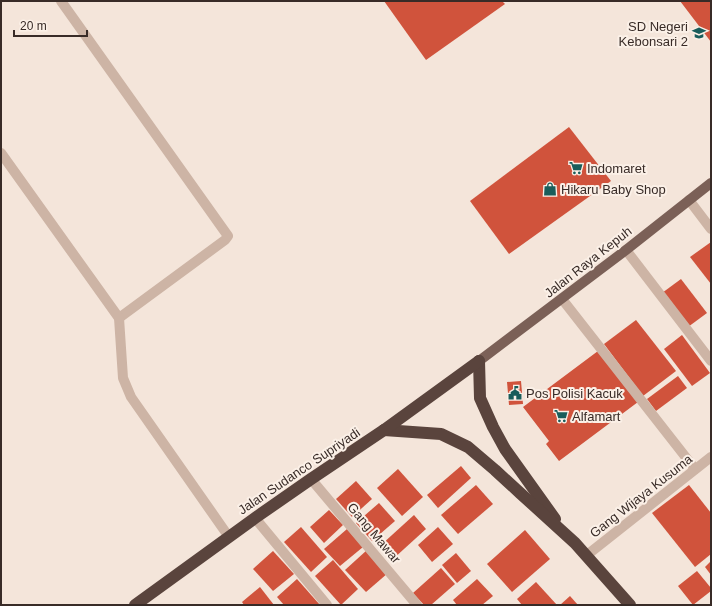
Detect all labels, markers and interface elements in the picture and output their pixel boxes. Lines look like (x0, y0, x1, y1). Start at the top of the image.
scale bar (14, 12, 87, 38)
text: 20 m (20, 19, 47, 33)
place label: SD Negeri Kebonsari 2 (619, 19, 688, 49)
school or university icon: SD Negeri Kebonsari 2 (691, 25, 707, 41)
supermarket icon: Indomaret (568, 160, 584, 176)
place label: Indomaret (587, 161, 646, 176)
shop icon: Hikaru Baby Shop (542, 181, 558, 197)
place label: Hikaru Baby Shop (561, 182, 666, 197)
street label: Jalan Raya Kepuh (542, 223, 634, 301)
public building icon: Pos Polisi Kacuk (507, 385, 523, 401)
place label: Pos Polisi Kacuk (526, 386, 623, 401)
supermarket icon: Alfamart (553, 408, 569, 424)
place label: Alfamart (572, 409, 621, 424)
street label: Jalan Sudanco Supriyadi (235, 425, 363, 517)
street label: Gang Wijaya Kusuma (587, 451, 696, 541)
street label: Gang Mawar (344, 500, 404, 567)

